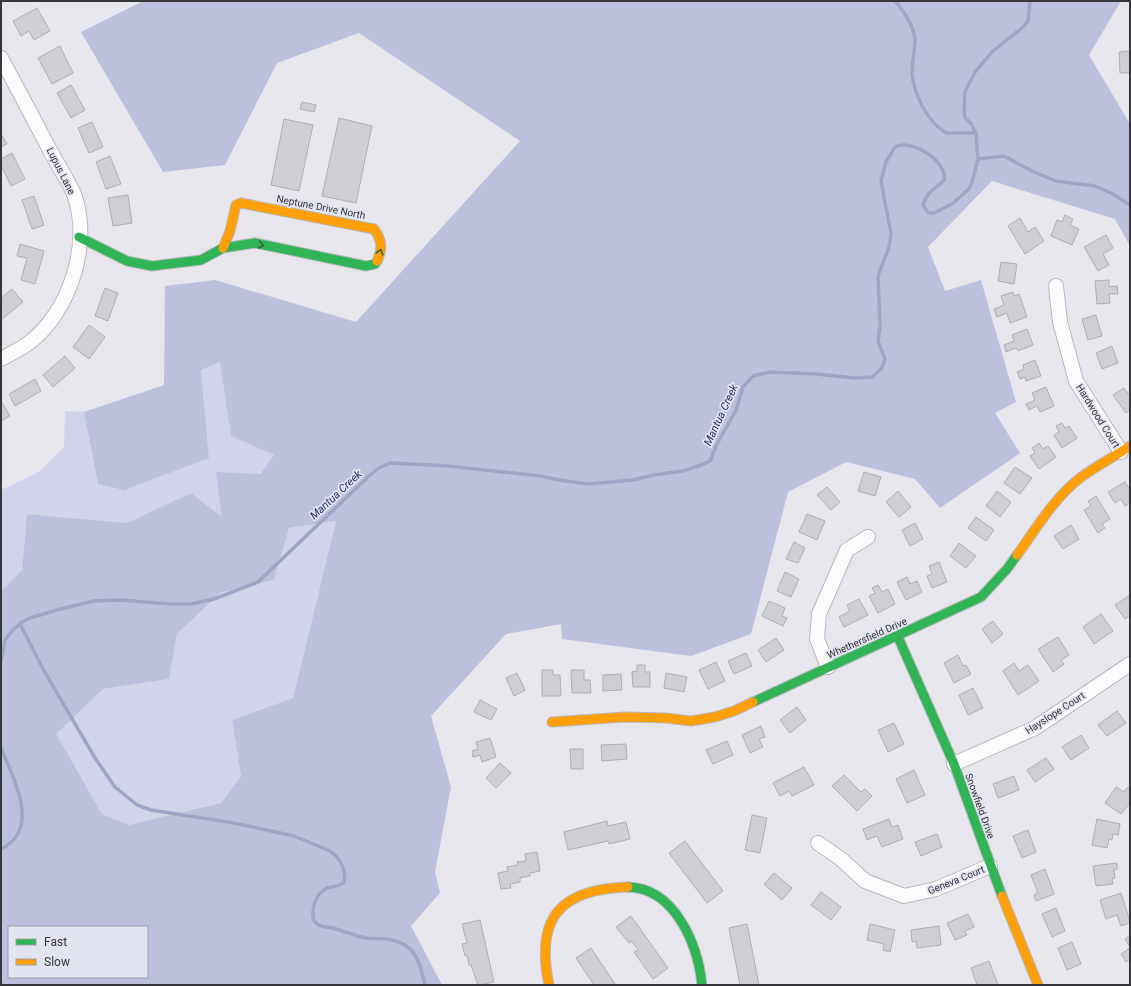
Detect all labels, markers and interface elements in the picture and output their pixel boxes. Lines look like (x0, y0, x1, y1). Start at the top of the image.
street label: Lupus Lane (44, 146, 78, 196)
street label: Neptune Drive North (276, 193, 366, 221)
one-way arrow (258, 240, 264, 248)
one-way arrow (375, 248, 384, 255)
water label: Mantua Creek (701, 382, 741, 448)
street label: Hardwood Court (1074, 382, 1122, 450)
water label: Mantua Creek (307, 467, 365, 522)
street label: Whethersfield Drive (825, 615, 909, 661)
street label: Hayslope Court (1023, 690, 1087, 736)
street label: Snowfield Drive (963, 772, 997, 840)
street label: Geneva Court (926, 864, 986, 896)
legend (8, 926, 148, 978)
text: Fast (44, 935, 67, 949)
text: Slow (44, 955, 70, 969)

